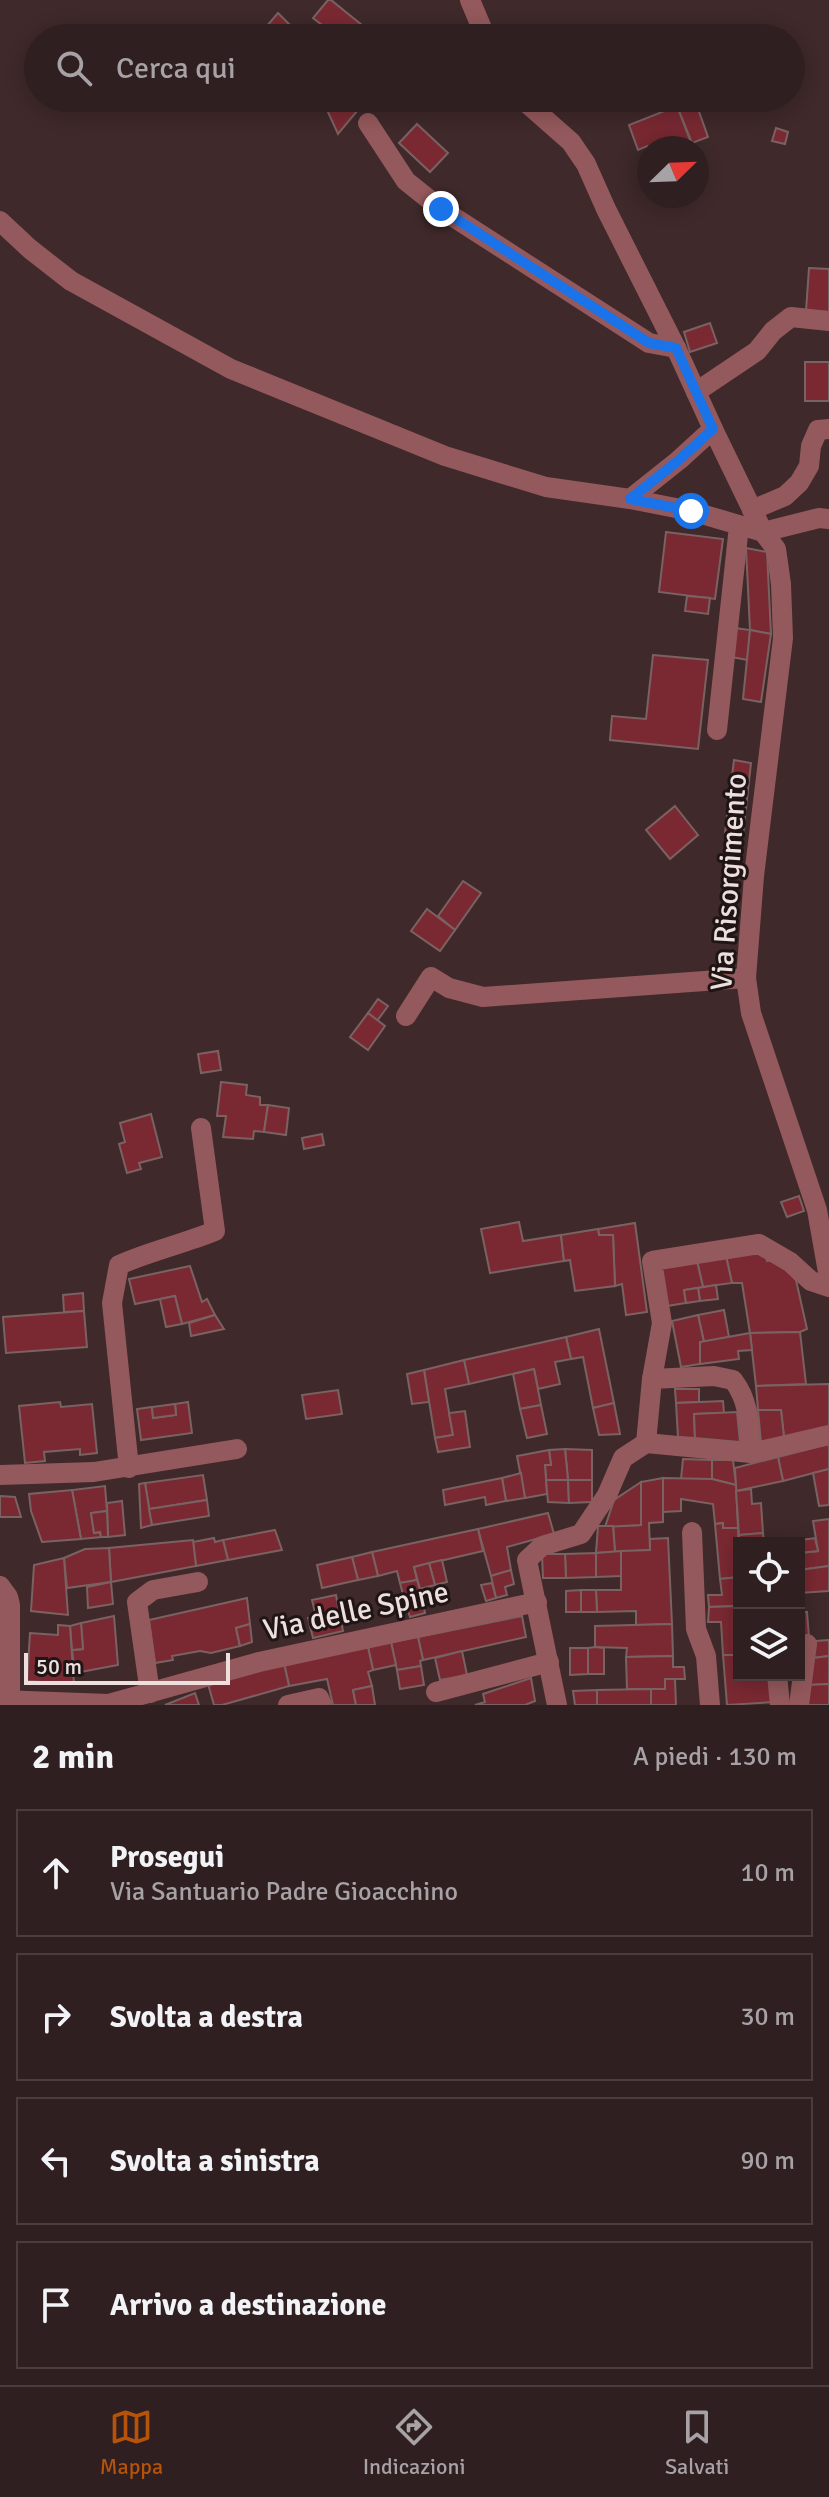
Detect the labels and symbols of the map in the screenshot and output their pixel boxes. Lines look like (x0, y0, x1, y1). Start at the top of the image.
north arrow (637, 136, 709, 208)
route end (423, 191, 459, 227)
route start (673, 493, 709, 529)
street label: Via Risorgimento (703, 772, 755, 992)
street label: Via delle Spine (260, 1573, 452, 1649)
scale bar (24, 1649, 230, 1685)

